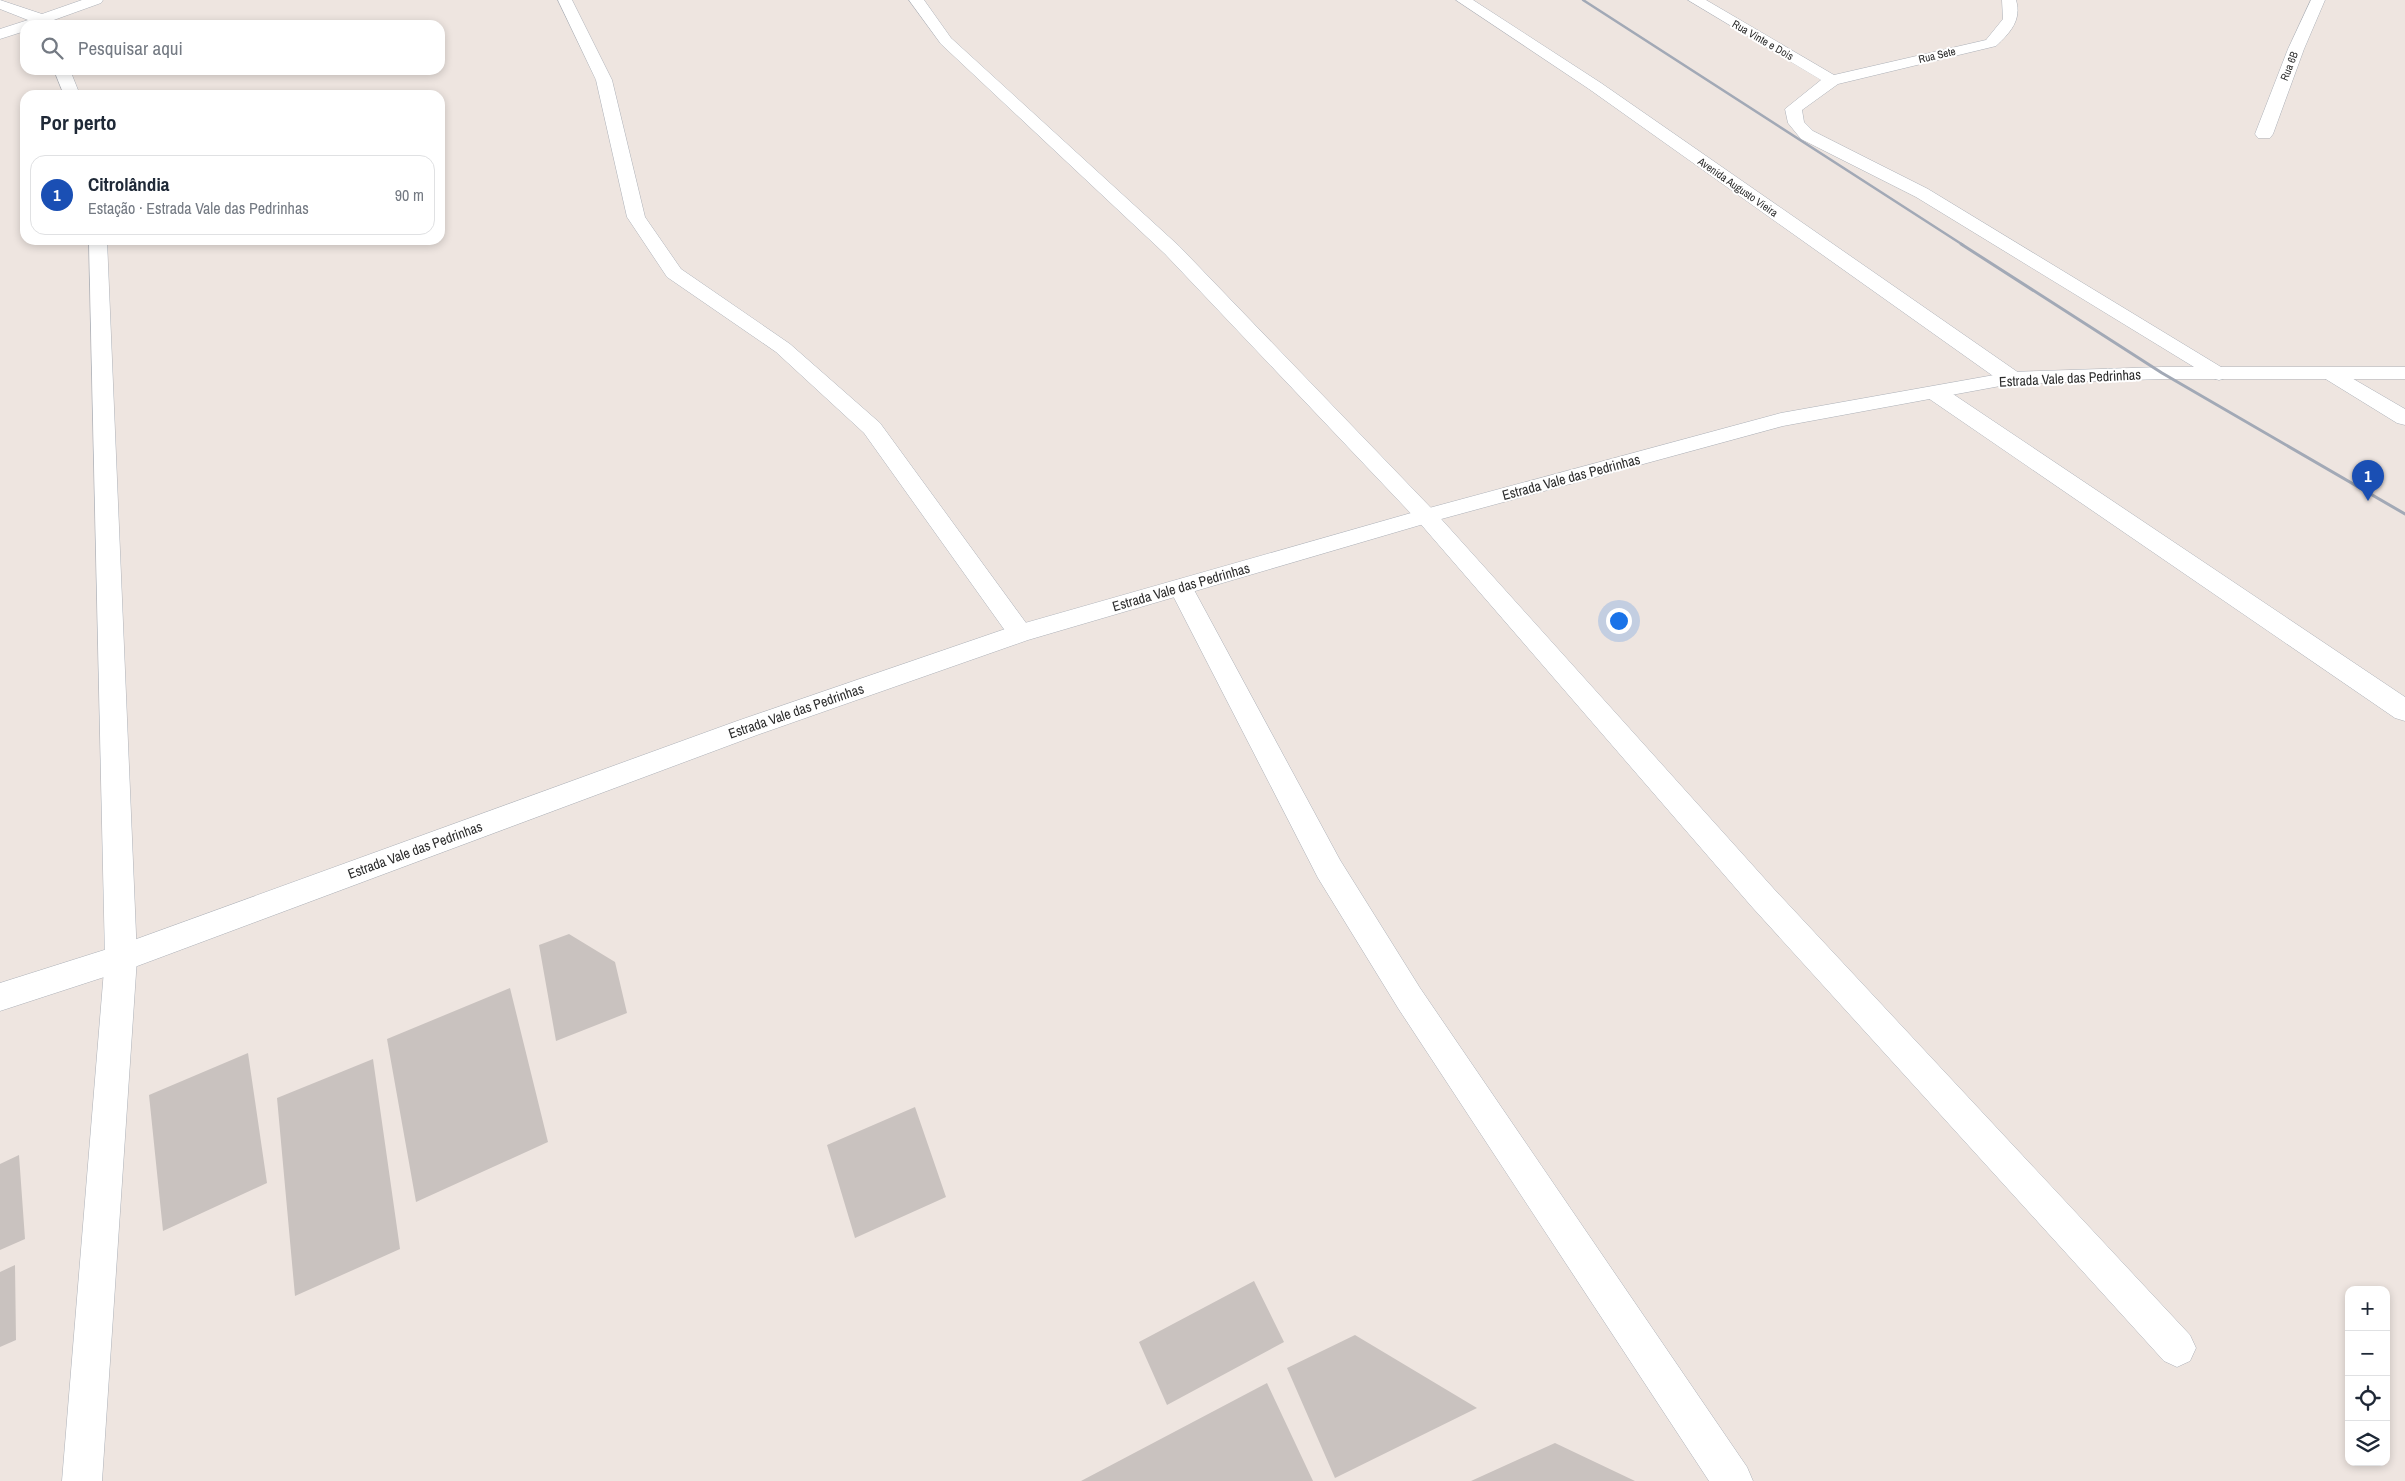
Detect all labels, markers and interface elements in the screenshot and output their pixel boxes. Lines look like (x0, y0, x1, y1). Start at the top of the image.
street label: Rua Vinte e Dois (1730, 17, 1797, 63)
search box (20, 20, 445, 75)
icon: search (38, 34, 66, 62)
text: Pesquisar aqui (78, 35, 183, 61)
street label: Rua Sete (1917, 44, 1957, 66)
street label: Rua 6B (2277, 49, 2301, 83)
text: Por perto (40, 108, 117, 137)
street label: Avenida Augusto Vieira (1694, 154, 1781, 220)
text: Citrolândia (88, 171, 169, 197)
text: 1 (53, 184, 61, 206)
text: 90 m (395, 184, 424, 206)
text: Estação · Estrada Vale das Pedrinhas (88, 197, 309, 219)
street label: Estrada Vale das Pedrinhas (1999, 365, 2142, 391)
street label: Estrada Vale das Pedrinhas (1500, 450, 1642, 504)
pin: 1 (2352, 460, 2384, 501)
street label: Estrada Vale das Pedrinhas (1110, 559, 1252, 615)
your location (1606, 608, 1632, 634)
street label: Estrada Vale das Pedrinhas (726, 679, 866, 743)
street label: Estrada Vale das Pedrinhas (345, 817, 485, 883)
map controls (2345, 1286, 2390, 1466)
button: + (2345, 1286, 2390, 1331)
button: − (2345, 1331, 2390, 1376)
button: locate (2345, 1376, 2390, 1421)
button: layers (2345, 1421, 2390, 1466)

